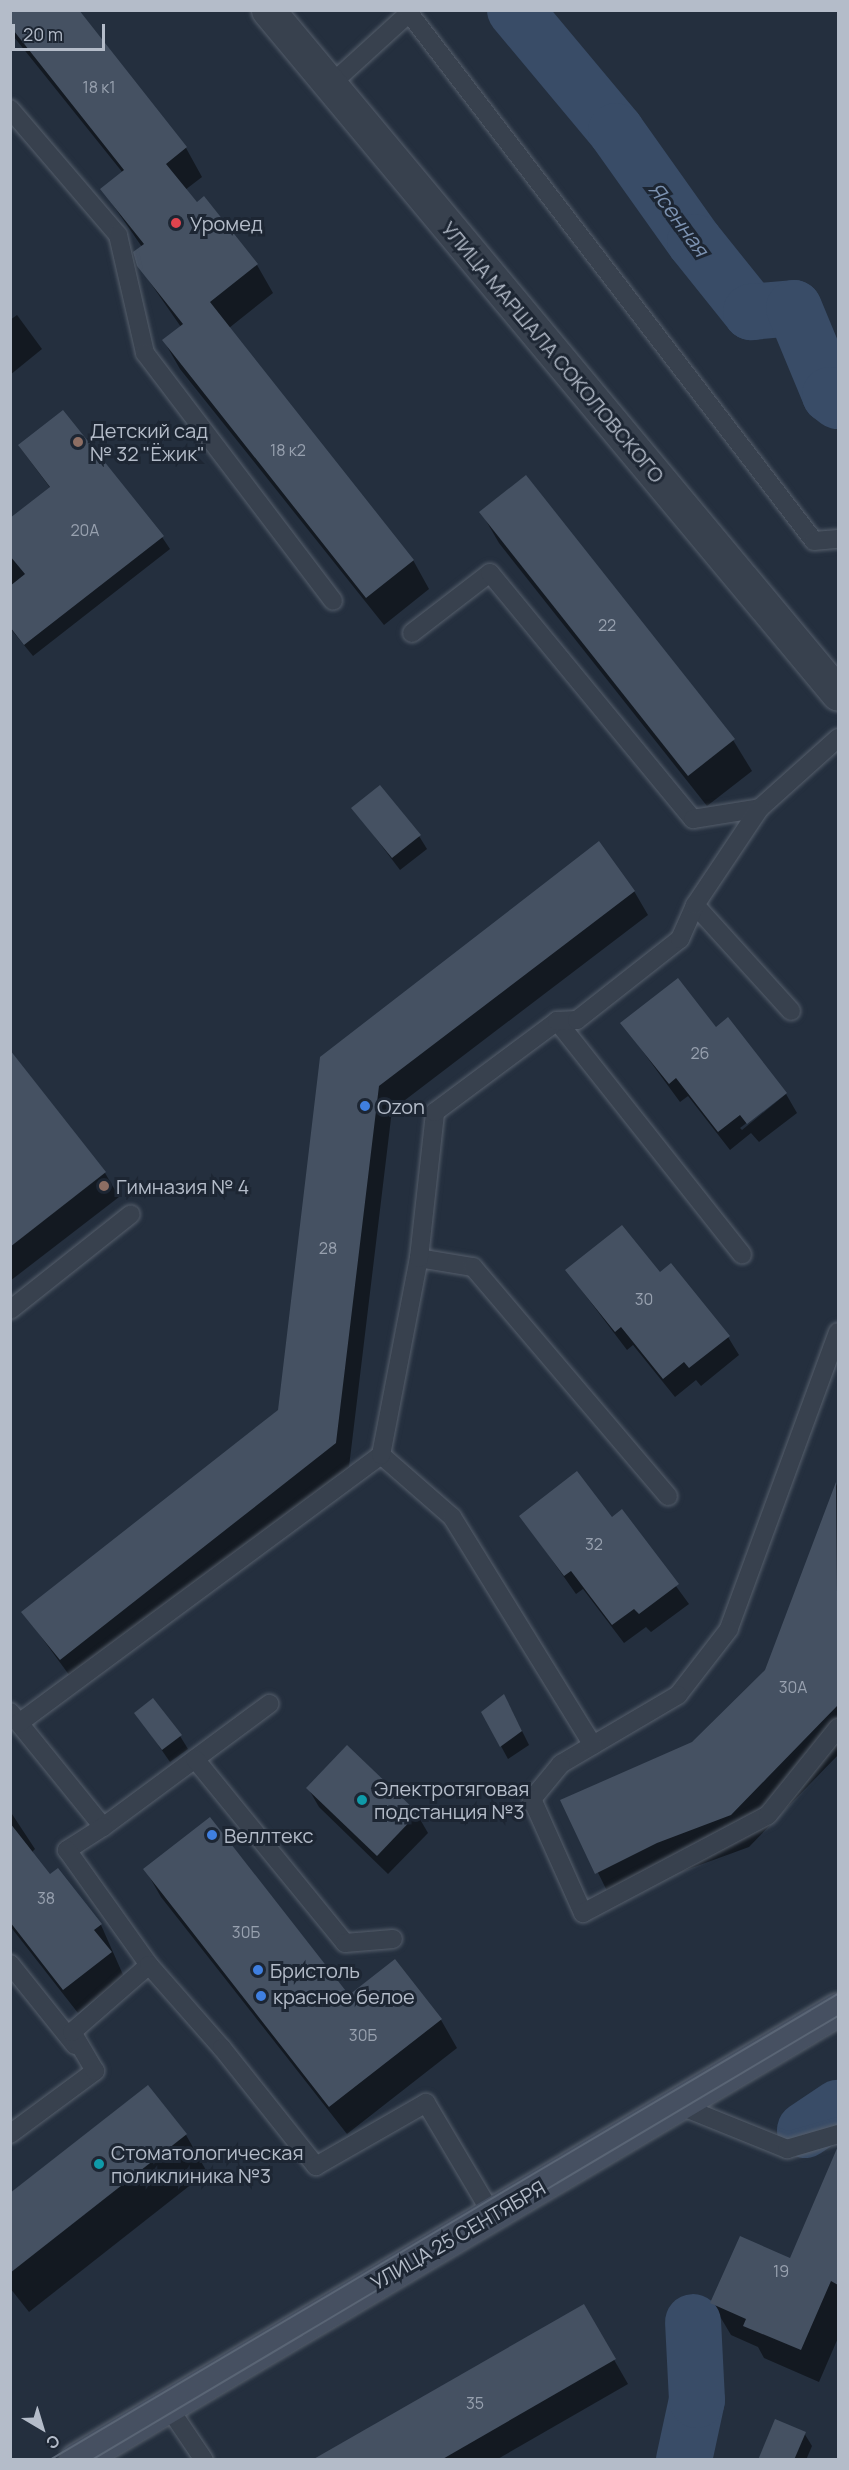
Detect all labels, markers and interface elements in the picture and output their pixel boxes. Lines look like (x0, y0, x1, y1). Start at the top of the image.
scale bar (15, 12, 108, 50)
text: 20 m (23, 22, 63, 46)
house number: 18 к1 (83, 77, 115, 97)
water label: Ясенная (644, 177, 714, 261)
place label: Уромед (190, 211, 263, 235)
marker: Уромед (167, 214, 185, 232)
street label: УЛИЦА МАРШАЛА СОКОЛОВСКОГО (437, 217, 669, 487)
place label: Детский сад № 32 "Ёжик" (90, 418, 208, 465)
marker: Детский сад № 32 "Ёжик" (71, 435, 85, 449)
house number: 18 к2 (270, 440, 306, 460)
house number: 20А (70, 520, 100, 540)
house number: 22 (598, 615, 616, 635)
house number: 26 (690, 1043, 710, 1063)
place label: Ozon (377, 1094, 425, 1118)
marker: Ozon (358, 1099, 372, 1113)
place label: Гимназия № 4 (116, 1174, 249, 1198)
marker: Гимназия № 4 (97, 1179, 111, 1193)
house number: 28 (319, 1238, 337, 1258)
house number: 30 (635, 1289, 653, 1309)
house number: 32 (585, 1534, 603, 1554)
house number: 30А (779, 1677, 807, 1697)
place label: Электротяговая подстанция №3 (374, 1776, 529, 1823)
marker: Электротяговая подстанция №3 (355, 1793, 369, 1807)
place label: Веллтекс (224, 1823, 314, 1847)
marker: Веллтекс (205, 1828, 219, 1842)
house number: 38 (37, 1888, 55, 1908)
house number: 30Б (232, 1922, 260, 1942)
place label: Бристоль (270, 1958, 360, 1982)
marker: Бристоль (251, 1963, 265, 1977)
place label: красное белое (273, 1984, 415, 2008)
marker: красное белое (254, 1989, 268, 2003)
house number: 30Б (349, 2025, 377, 2045)
place label: Стоматологическая поликлиника №3 (111, 2140, 304, 2187)
marker: Стоматологическая поликлиника №3 (92, 2157, 106, 2171)
street label: УЛИЦА 25 СЕНТЯБРЯ (367, 2175, 549, 2295)
house number: 19 (773, 2261, 789, 2281)
house number: 35 (466, 2393, 484, 2413)
north arrow (12, 2398, 72, 2458)
text: С (42, 2430, 65, 2454)

